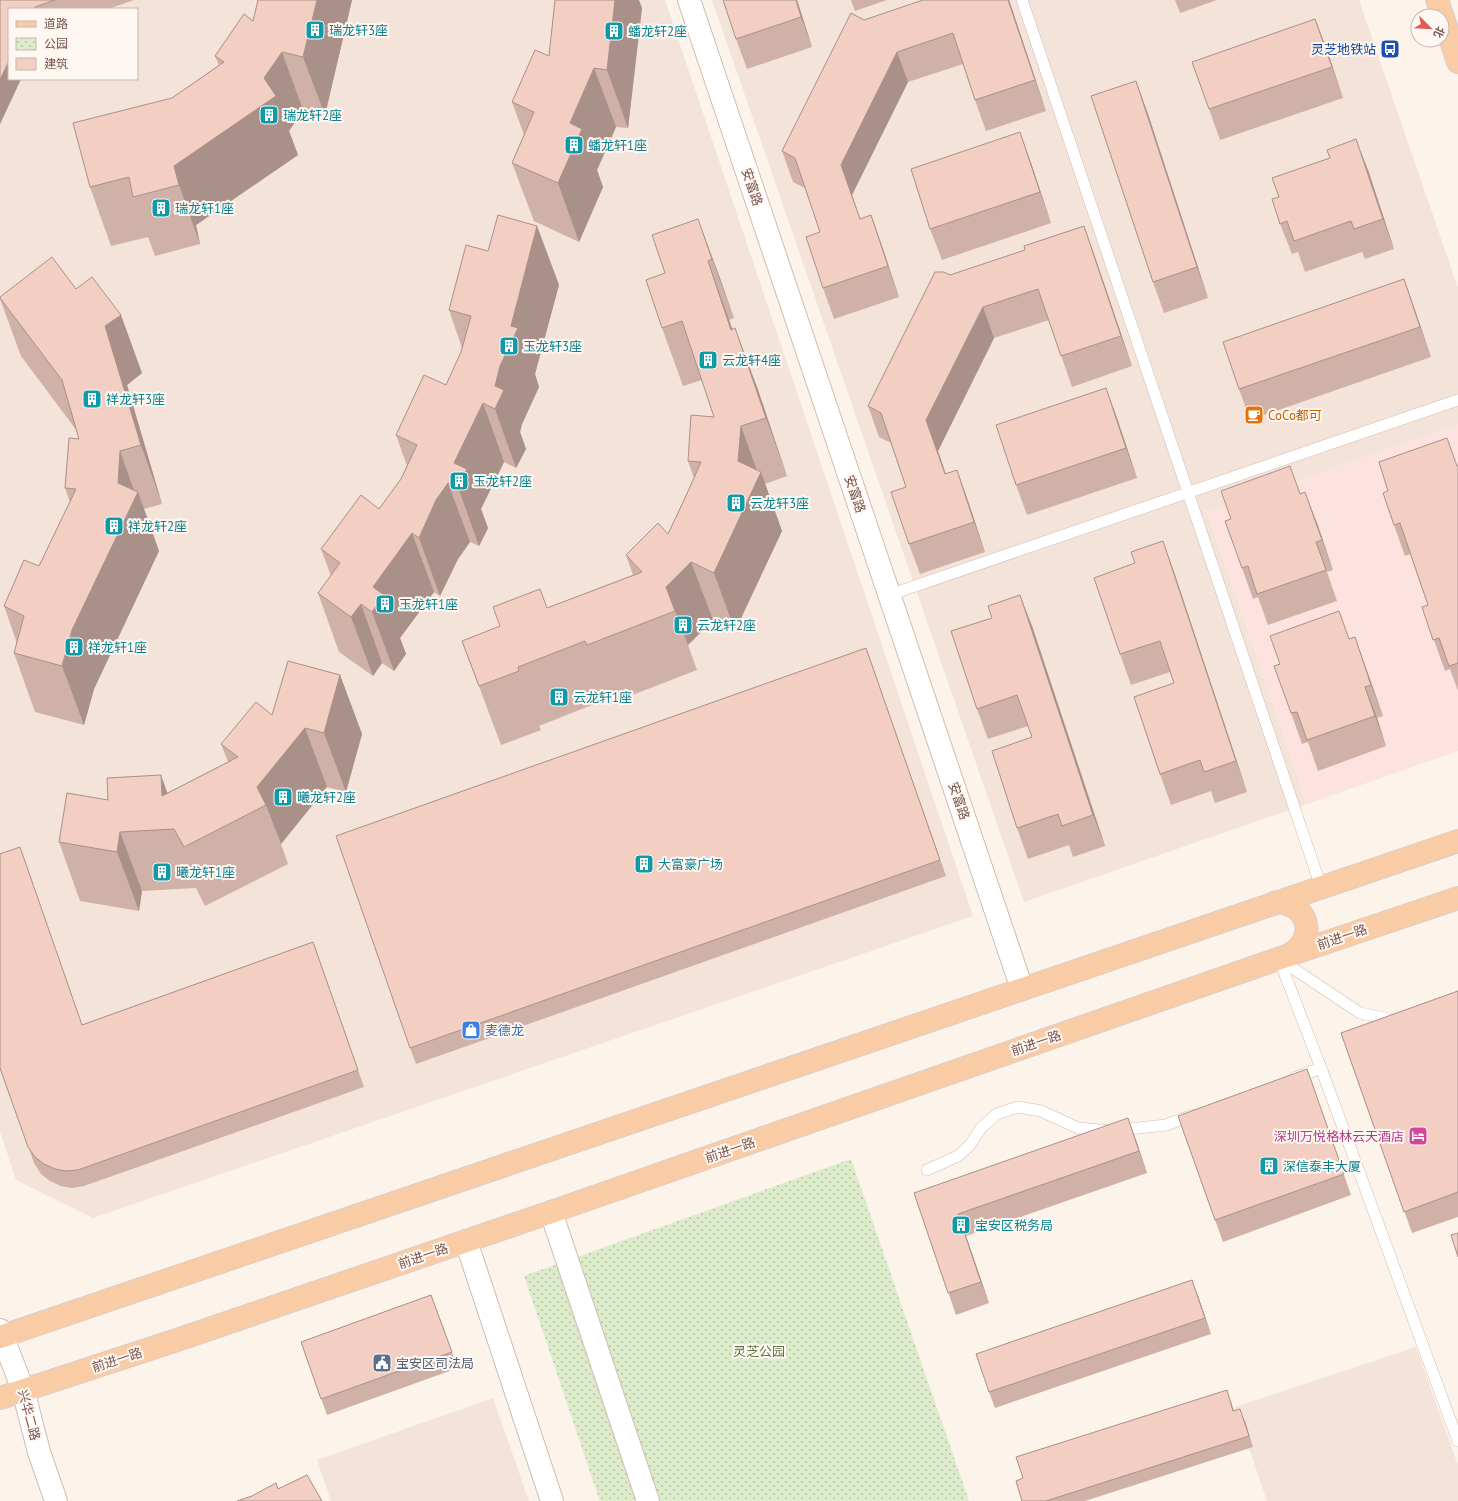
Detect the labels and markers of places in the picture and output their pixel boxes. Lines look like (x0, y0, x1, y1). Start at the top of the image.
building icon: 瑞龙轩3座 (304, 19, 326, 41)
building icon: 蟠龙轩2座 (603, 20, 625, 42)
place label: 瑞龙轩3座 (329, 22, 388, 39)
place label: 蟠龙轩2座 (628, 23, 687, 40)
bus stop icon: 灵芝地铁站 (1379, 38, 1401, 60)
place label: 灵芝地铁站 (1311, 41, 1376, 58)
building icon: 瑞龙轩2座 (258, 104, 280, 126)
place label: 瑞龙轩2座 (283, 107, 342, 124)
building icon: 蟠龙轩1座 (563, 134, 585, 156)
place label: 蟠龙轩1座 (588, 137, 647, 154)
building icon: 瑞龙轩1座 (150, 197, 172, 219)
place label: 瑞龙轩1座 (175, 200, 234, 217)
building icon: 玉龙轩3座 (498, 335, 520, 357)
place label: 玉龙轩3座 (523, 338, 582, 355)
building icon: 云龙轩4座 (697, 349, 719, 371)
place label: 云龙轩4座 (722, 352, 781, 369)
building icon: 祥龙轩3座 (81, 388, 103, 410)
place label: 祥龙轩3座 (106, 391, 165, 408)
cafe icon: CoCo都可 (1243, 404, 1265, 426)
place label: CoCo都可 (1268, 407, 1322, 424)
building icon: 玉龙轩2座 (448, 470, 470, 492)
place label: 玉龙轩2座 (473, 473, 532, 490)
building icon: 云龙轩3座 (725, 492, 747, 514)
place label: 云龙轩3座 (750, 495, 809, 512)
building icon: 祥龙轩2座 (103, 515, 125, 537)
place label: 祥龙轩2座 (128, 518, 187, 535)
building icon: 玉龙轩1座 (374, 593, 396, 615)
place label: 玉龙轩1座 (399, 596, 458, 613)
building icon: 云龙轩2座 (672, 614, 694, 636)
place label: 云龙轩2座 (697, 617, 756, 634)
building icon: 祥龙轩1座 (63, 636, 85, 658)
place label: 祥龙轩1座 (88, 639, 147, 656)
building icon: 云龙轩1座 (548, 686, 570, 708)
place label: 云龙轩1座 (573, 689, 632, 706)
building icon: 曦龙轩2座 (272, 786, 294, 808)
place label: 曦龙轩2座 (297, 789, 356, 806)
building icon: 大富豪广场 (633, 853, 655, 875)
place label: 大富豪广场 (658, 856, 723, 873)
building icon: 曦龙轩1座 (151, 861, 173, 883)
place label: 曦龙轩1座 (176, 864, 235, 881)
shop icon: 麦德龙 (460, 1019, 482, 1041)
place label: 麦德龙 (485, 1022, 524, 1039)
hotel icon: 深圳万悦格林云天酒店 (1407, 1125, 1429, 1147)
place label: 深圳万悦格林云天酒店 (1274, 1128, 1404, 1145)
building icon: 深信泰丰大厦 (1258, 1155, 1280, 1177)
place label: 深信泰丰大厦 (1283, 1158, 1361, 1175)
building icon: 宝安区税务局 (950, 1214, 972, 1236)
place label: 宝安区税务局 (975, 1217, 1053, 1234)
public building icon: 宝安区司法局 (371, 1352, 393, 1374)
place label: 宝安区司法局 (396, 1355, 474, 1372)

